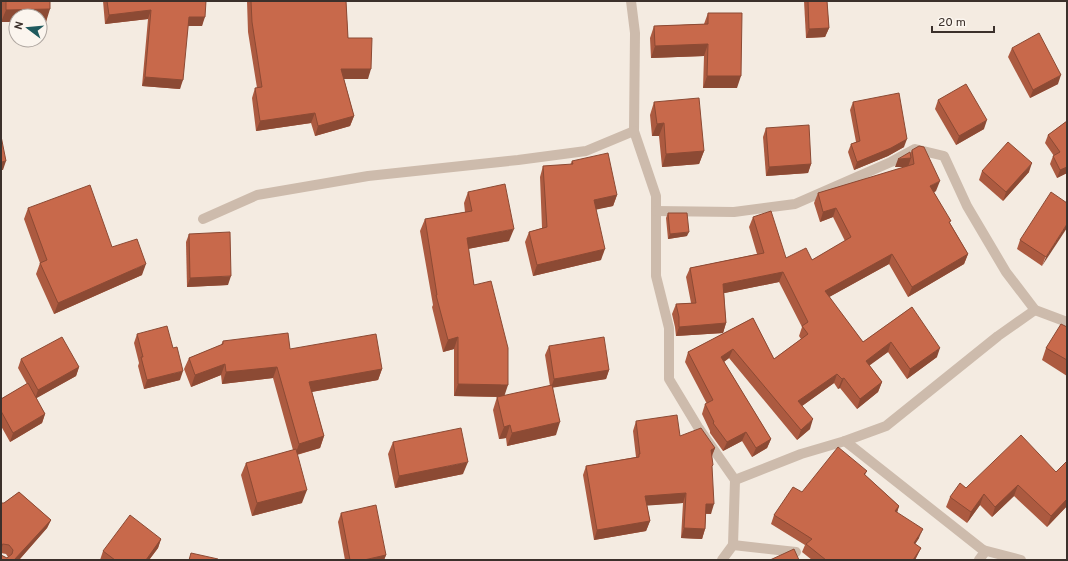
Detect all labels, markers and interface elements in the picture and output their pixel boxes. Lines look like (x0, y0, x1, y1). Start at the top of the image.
north arrow (8, 8, 48, 48)
scale bar (932, 8, 994, 34)
text: 20 m (938, 15, 966, 31)
text: N (12, 20, 27, 31)

